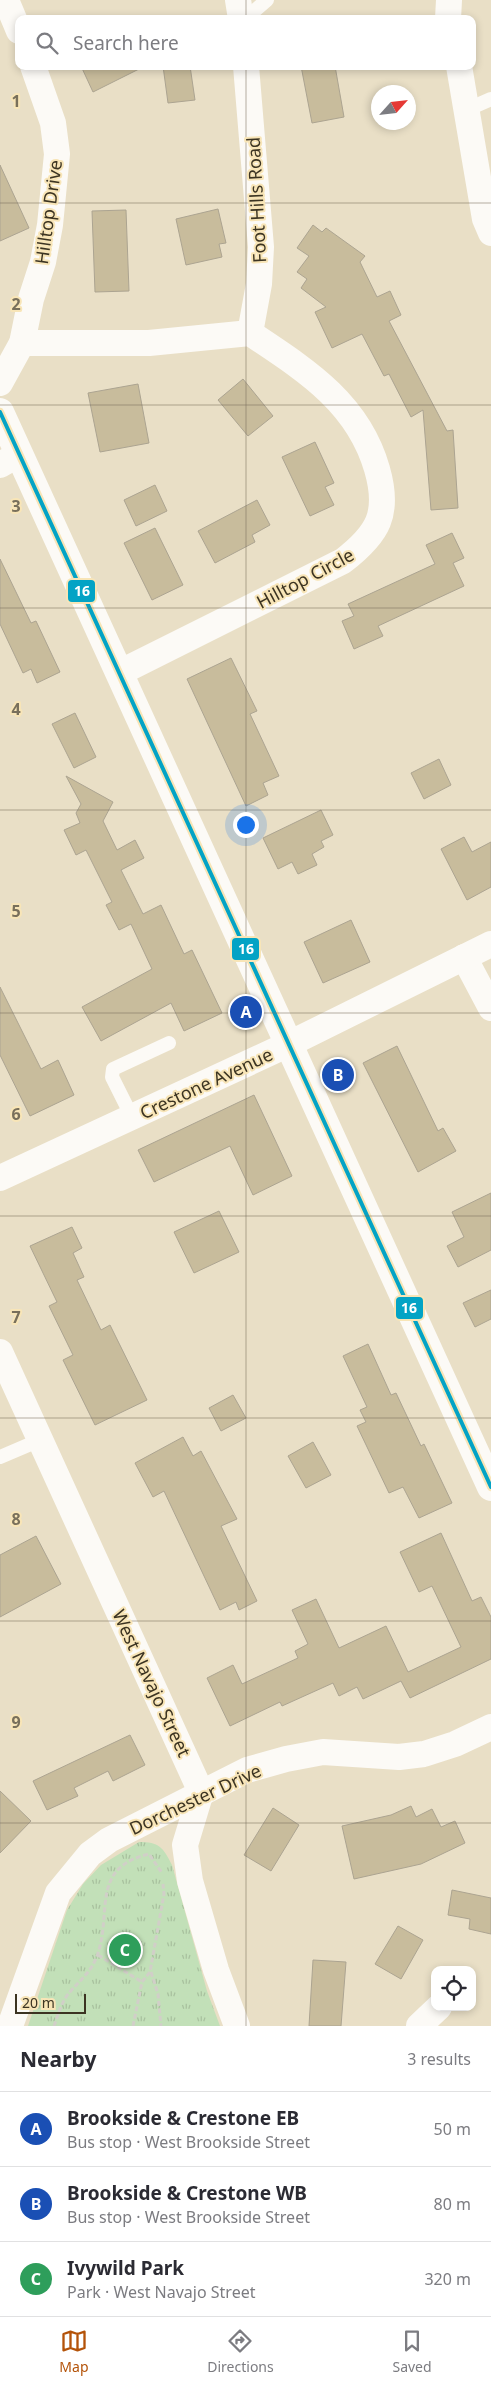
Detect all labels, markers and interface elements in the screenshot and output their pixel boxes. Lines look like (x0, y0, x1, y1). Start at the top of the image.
search box (15, 15, 476, 70)
icon: search (33, 29, 61, 57)
text: Search here (73, 30, 179, 56)
north arrow (371, 85, 416, 130)
text: 1 (11, 90, 21, 112)
street label: Foot Hills Road (241, 136, 271, 264)
street label: Hilltop Drive (29, 158, 67, 266)
text: 2 (11, 293, 21, 315)
text: 3 (11, 495, 21, 517)
street label: Hilltop Circle (252, 542, 358, 614)
line badge: 16 (67, 579, 96, 603)
text: 16 (74, 581, 90, 600)
text: 4 (11, 698, 21, 720)
your location (233, 812, 259, 838)
text: 5 (11, 900, 21, 922)
line badge: 16 (231, 937, 260, 961)
text: 16 (238, 939, 254, 958)
pin: A (230, 993, 262, 1031)
street label: Crestone Avenue (136, 1042, 276, 1124)
pin: B (322, 1056, 354, 1094)
text: 6 (11, 1103, 21, 1125)
line badge: 16 (395, 1296, 424, 1320)
text: 16 (401, 1298, 417, 1317)
text: 7 (11, 1306, 21, 1328)
text: 8 (11, 1508, 21, 1530)
street label: West Navajo Street (107, 1606, 197, 1761)
text: 9 (11, 1711, 21, 1733)
street label: Dorchester Drive (125, 1758, 265, 1840)
pin: C (109, 1931, 141, 1969)
map controls (431, 1966, 476, 2011)
button: locate (431, 1966, 476, 2011)
scale bar (15, 1991, 86, 2014)
text: 20 m (22, 1993, 55, 2012)
text: Nearby (20, 2045, 96, 2073)
text: 3 results (407, 2048, 471, 2070)
text: Brookside & Crestone EB (67, 2105, 299, 2131)
text: A (30, 2118, 42, 2140)
text: 50 m (434, 2118, 471, 2140)
text: Bus stop · West Brookside Street (67, 2131, 310, 2153)
text: Brookside & Crestone WB (67, 2180, 307, 2206)
text: B (31, 2193, 41, 2215)
text: 80 m (434, 2193, 471, 2215)
text: Bus stop · West Brookside Street (67, 2206, 310, 2228)
text: Ivywild Park (67, 2255, 184, 2281)
text: C (31, 2268, 41, 2290)
text: 320 m (424, 2268, 471, 2290)
text: Park · West Navajo Street (67, 2281, 255, 2303)
tab: Map (59, 2327, 89, 2376)
tab: Directions (207, 2327, 274, 2376)
tab: Saved (392, 2327, 432, 2376)

